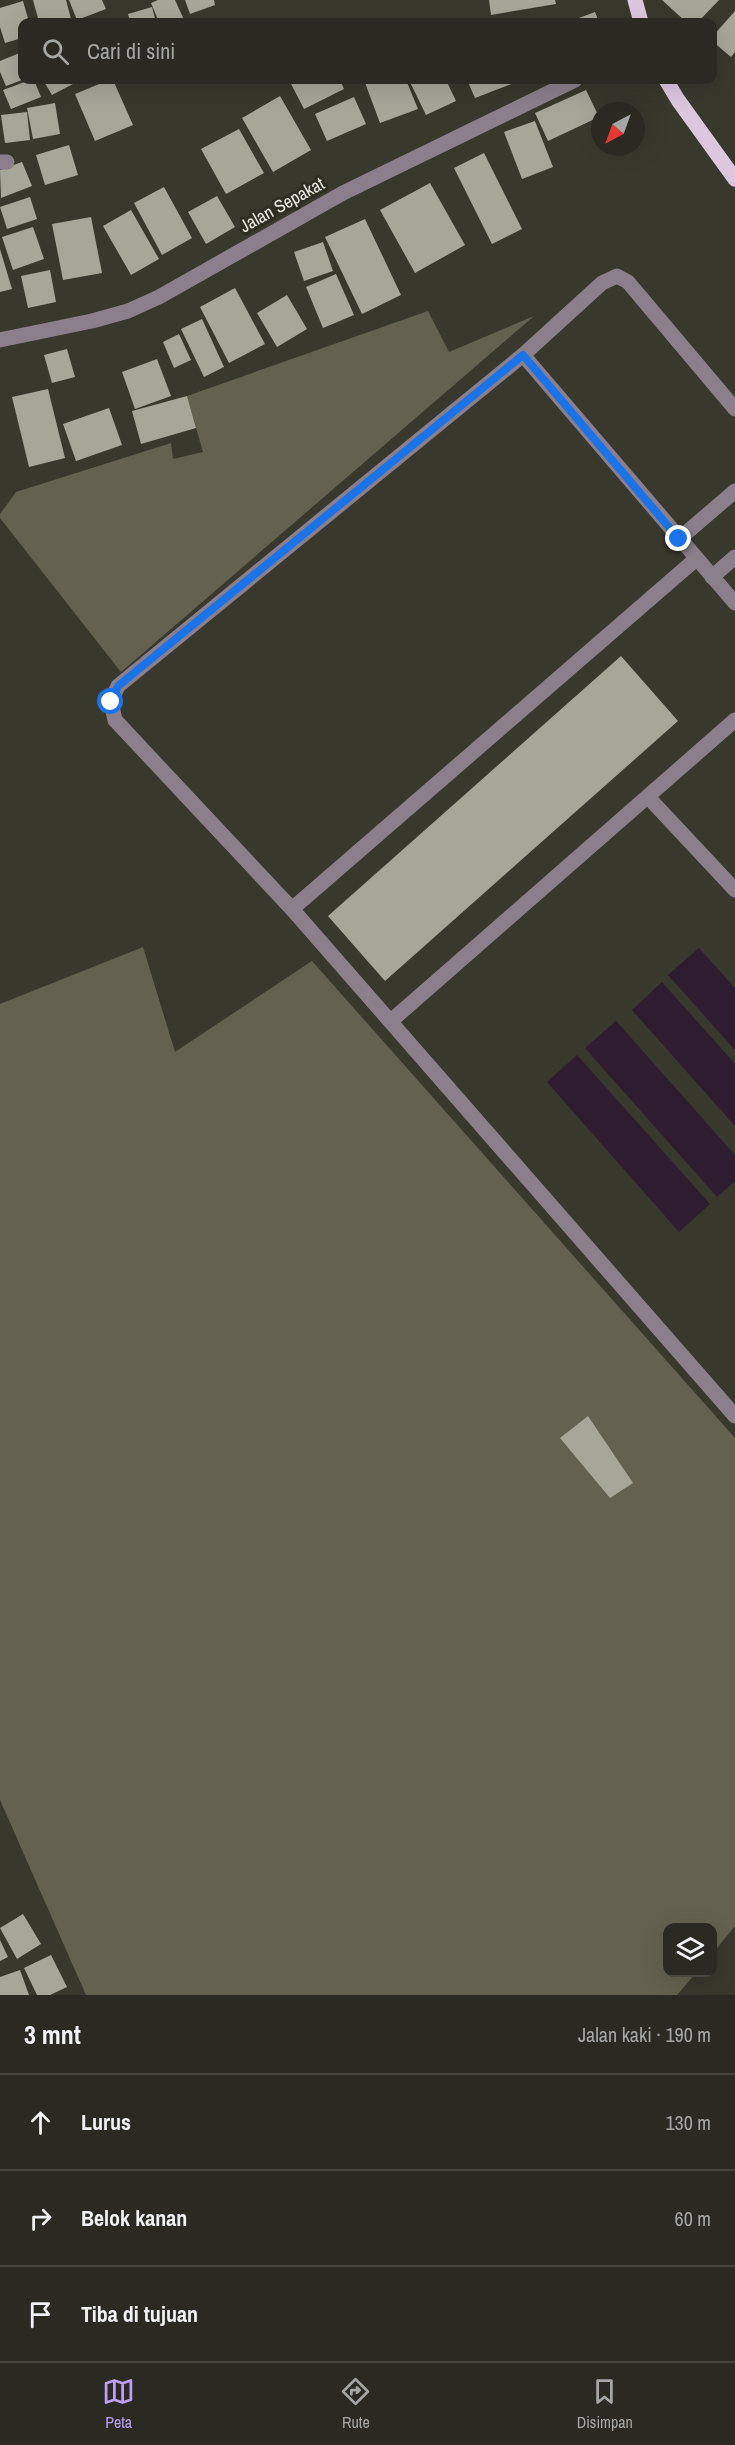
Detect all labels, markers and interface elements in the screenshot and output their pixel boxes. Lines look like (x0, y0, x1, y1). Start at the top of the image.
search box (18, 18, 717, 84)
icon: search (39, 35, 72, 68)
text: Cari di sini (87, 36, 175, 66)
north arrow (591, 102, 645, 156)
street label: Jalan Sepakat (235, 171, 329, 238)
route end (665, 525, 691, 551)
route start (97, 688, 123, 714)
map controls (663, 1923, 717, 1977)
button: layers (663, 1923, 717, 1977)
text: 3 mnt (24, 2017, 81, 2052)
text: Jalan kaki · 190 m (578, 2021, 711, 2048)
icon: ahead (24, 2106, 57, 2139)
text: Lurus (81, 2107, 131, 2137)
text: 130 m (665, 2109, 711, 2136)
icon: right (24, 2202, 57, 2235)
text: Belok kanan (81, 2203, 187, 2233)
text: 60 m (675, 2205, 711, 2232)
icon: arrive (24, 2298, 57, 2331)
text: Tiba di tujuan (81, 2299, 198, 2329)
tab: Peta (102, 2375, 135, 2433)
tab: Rute (339, 2375, 372, 2433)
tab: Disimpan (577, 2375, 633, 2433)

